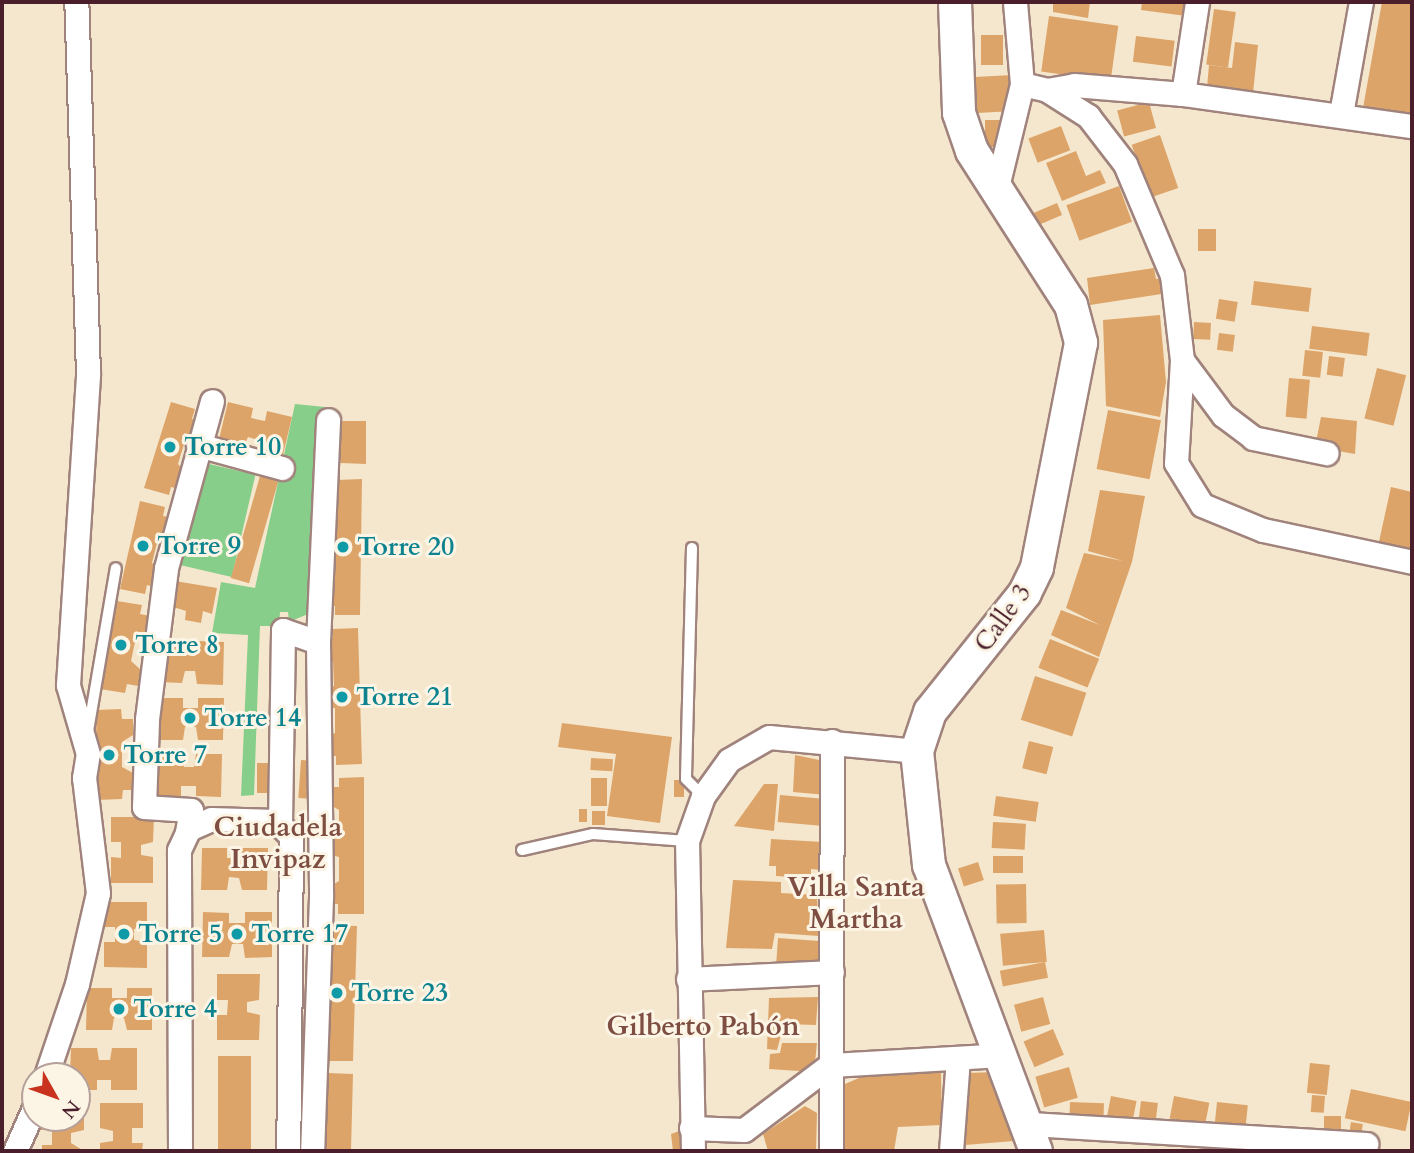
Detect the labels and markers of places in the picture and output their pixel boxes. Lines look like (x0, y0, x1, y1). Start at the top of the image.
place label: Torre 10 (184, 431, 281, 463)
marker: Torre 10 (162, 439, 178, 455)
place label: Torre 9 (157, 530, 241, 562)
place label: Torre 20 (357, 531, 454, 563)
marker: Torre 9 (135, 538, 151, 554)
marker: Torre 20 (335, 539, 351, 555)
place label: Torre 8 (135, 629, 219, 661)
marker: Torre 8 (113, 637, 129, 653)
place label: Torre 21 (356, 681, 453, 713)
marker: Torre 21 (334, 689, 350, 705)
place label: Torre 14 (204, 702, 301, 734)
marker: Torre 14 (182, 710, 198, 726)
place label: Torre 7 (123, 739, 207, 771)
marker: Torre 7 (101, 747, 117, 763)
place label: Torre 5 (138, 918, 222, 950)
place label: Torre 17 (251, 918, 348, 950)
marker: Torre 5 (116, 926, 132, 942)
marker: Torre 17 (229, 926, 245, 942)
place label: Torre 23 (351, 977, 448, 1009)
marker: Torre 23 (329, 985, 345, 1001)
place label: Torre 4 (133, 993, 217, 1025)
marker: Torre 4 (111, 1001, 127, 1017)

